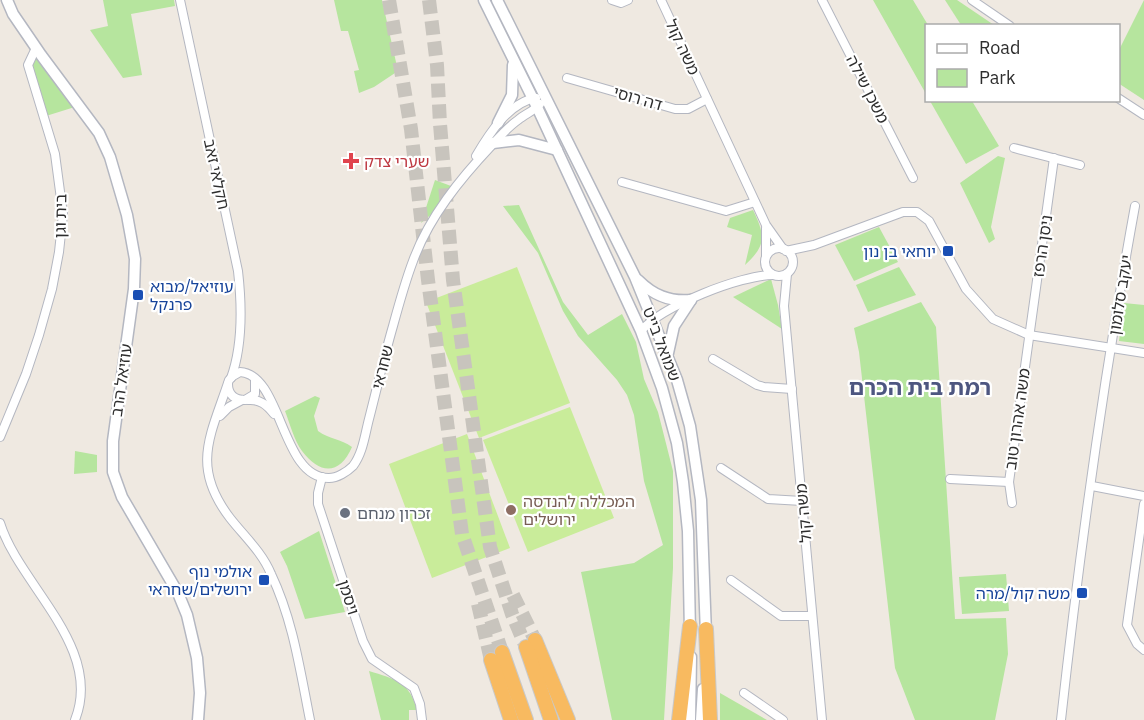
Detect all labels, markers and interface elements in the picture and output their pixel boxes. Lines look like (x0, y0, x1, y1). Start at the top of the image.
street label: משה קול (661, 16, 705, 78)
legend (925, 24, 1120, 102)
text: Road (979, 36, 1020, 59)
street label: משכן שילה (842, 52, 894, 126)
text: Park (979, 66, 1016, 89)
street label: דה רוסי (611, 81, 665, 115)
street label: חקלאי זאב (200, 137, 234, 211)
place label: שערי צדק (364, 151, 429, 171)
marker: שערי צדק (342, 152, 360, 170)
street label: בית וגן (50, 194, 70, 238)
street label: ניסן הרפז (1028, 213, 1056, 279)
place label: יוחאי בן נון (863, 241, 936, 261)
marker: יוחאי בן נון (941, 244, 955, 258)
street label: יעקב סלומון (1104, 253, 1136, 337)
place label: עוזיאל/מבוא פרנקל (150, 276, 233, 314)
marker: עוזיאל/מבוא פרנקל (131, 288, 145, 302)
street label: שמואל בייט (639, 304, 685, 384)
street label: עוזיאל הרב (106, 342, 136, 418)
street label: שחראי (367, 343, 397, 391)
street label: משה אהרון טוב (1000, 367, 1034, 471)
district label: רמת בית הכרם (849, 372, 991, 401)
street label: משה קול (790, 483, 816, 543)
place label: המכללה להנדסה ירושלים (523, 491, 635, 529)
place label: זכרון מנחם (357, 503, 431, 523)
marker: המכללה להנדסה ירושלים (504, 503, 518, 517)
marker: זכרון מנחם (338, 506, 352, 520)
place label: אולמי נוף ירושלים/שחראי (148, 561, 252, 599)
marker: אולמי נוף ירושלים/שחראי (257, 573, 271, 587)
street label: ויסמן (334, 577, 364, 617)
place label: משה קול/מרה (976, 583, 1070, 603)
marker: משה קול/מרה (1075, 586, 1089, 600)

